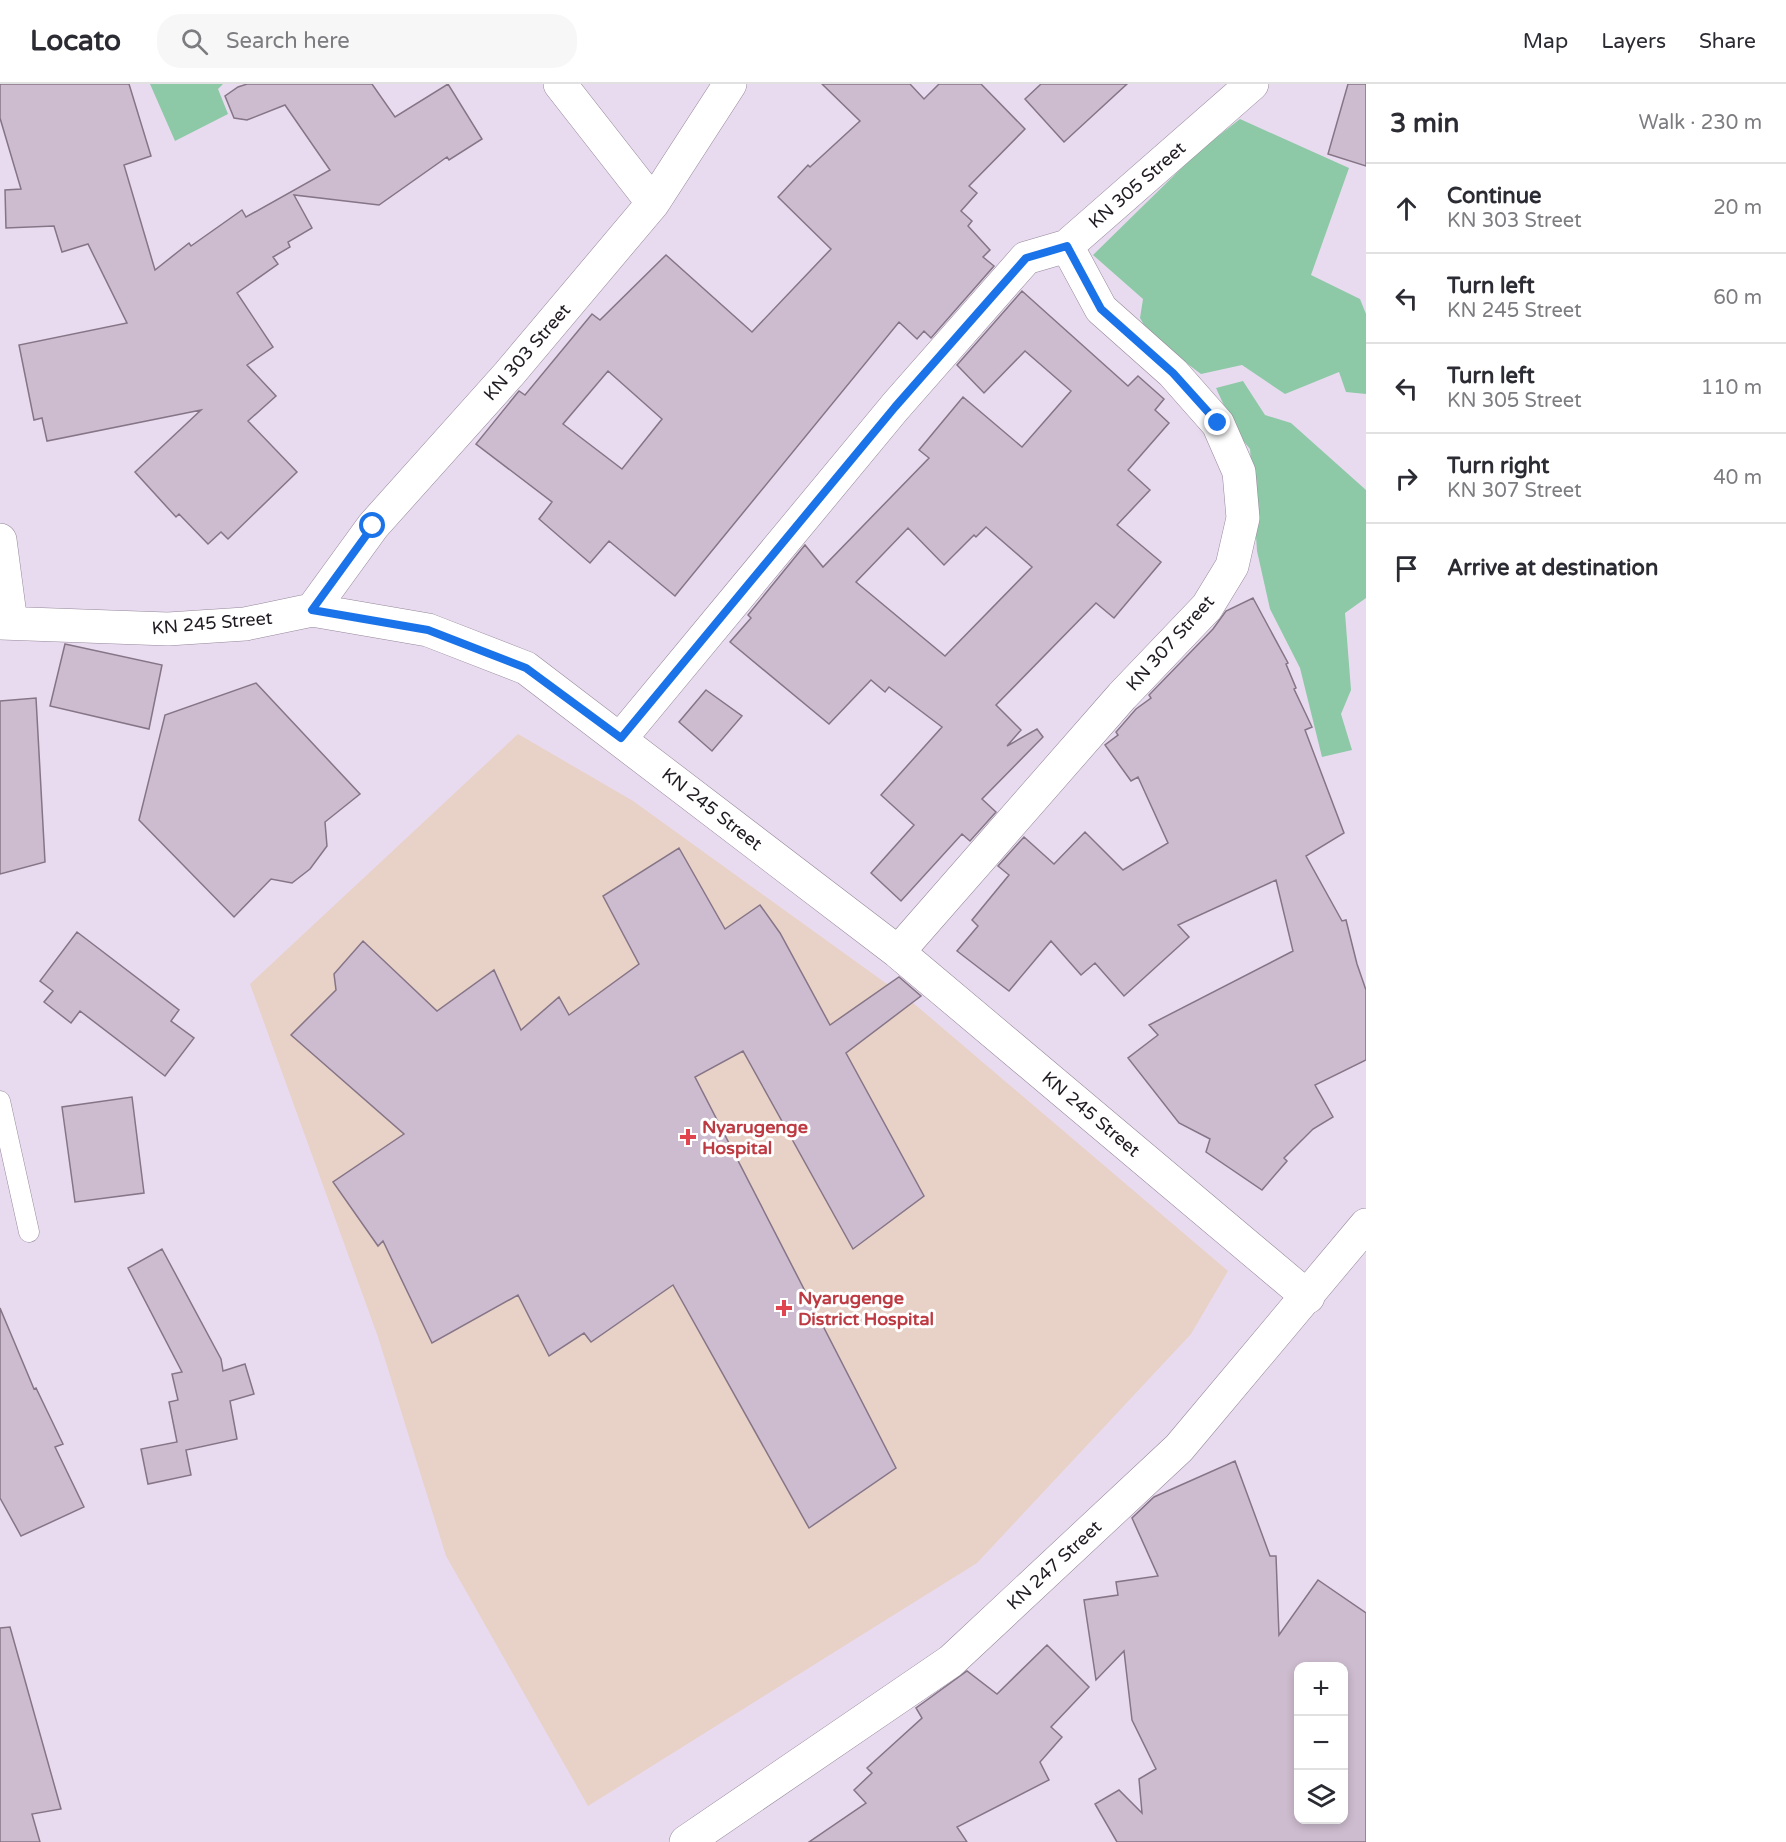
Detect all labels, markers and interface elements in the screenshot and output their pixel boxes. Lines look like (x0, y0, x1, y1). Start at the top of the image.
search box (157, 14, 577, 68)
text: Locato (30, 24, 121, 58)
icon: search (178, 25, 211, 58)
text: Search here (226, 28, 350, 54)
text: Map (1523, 29, 1568, 54)
text: Layers (1601, 29, 1666, 54)
text: Share (1699, 29, 1756, 54)
text: 3 min (1390, 108, 1459, 139)
text: Walk · 230 m (1639, 111, 1762, 135)
street label: KN 305 Street (1084, 137, 1190, 233)
text: Continue (1447, 183, 1542, 209)
icon: ahead (1390, 192, 1423, 225)
text: 20 m (1713, 196, 1762, 220)
text: KN 303 Street (1447, 209, 1582, 233)
text: Turn left (1447, 273, 1535, 299)
icon: left (1390, 282, 1423, 315)
text: 60 m (1713, 286, 1762, 310)
street label: KN 303 Street (479, 299, 575, 405)
text: KN 245 Street (1447, 299, 1582, 323)
text: Turn left (1447, 363, 1535, 389)
icon: left (1390, 372, 1423, 405)
text: 110 m (1701, 376, 1762, 400)
text: KN 305 Street (1447, 389, 1582, 413)
route end (1204, 409, 1230, 435)
text: Turn right (1447, 453, 1549, 479)
icon: right (1390, 462, 1423, 495)
text: 40 m (1713, 466, 1762, 490)
text: KN 307 Street (1447, 479, 1582, 503)
route start (359, 512, 385, 538)
icon: arrive (1390, 552, 1423, 585)
text: Arrive at destination (1447, 555, 1658, 581)
street label: KN 307 Street (1121, 591, 1219, 695)
street label: KN 245 Street (151, 607, 273, 639)
street label: KN 245 Street (657, 763, 767, 855)
street label: KN 245 Street (1037, 1067, 1145, 1161)
place label: Nyarugenge Hospital (702, 1116, 808, 1159)
marker: Nyarugenge Hospital (679, 1128, 697, 1146)
place label: Nyarugenge District Hospital (798, 1287, 934, 1330)
marker: Nyarugenge District Hospital (775, 1299, 793, 1317)
street label: KN 247 Street (1002, 1516, 1106, 1614)
map controls (1294, 1662, 1348, 1824)
button: + (1294, 1662, 1348, 1716)
button: − (1294, 1716, 1348, 1770)
button: layers (1294, 1770, 1348, 1824)

